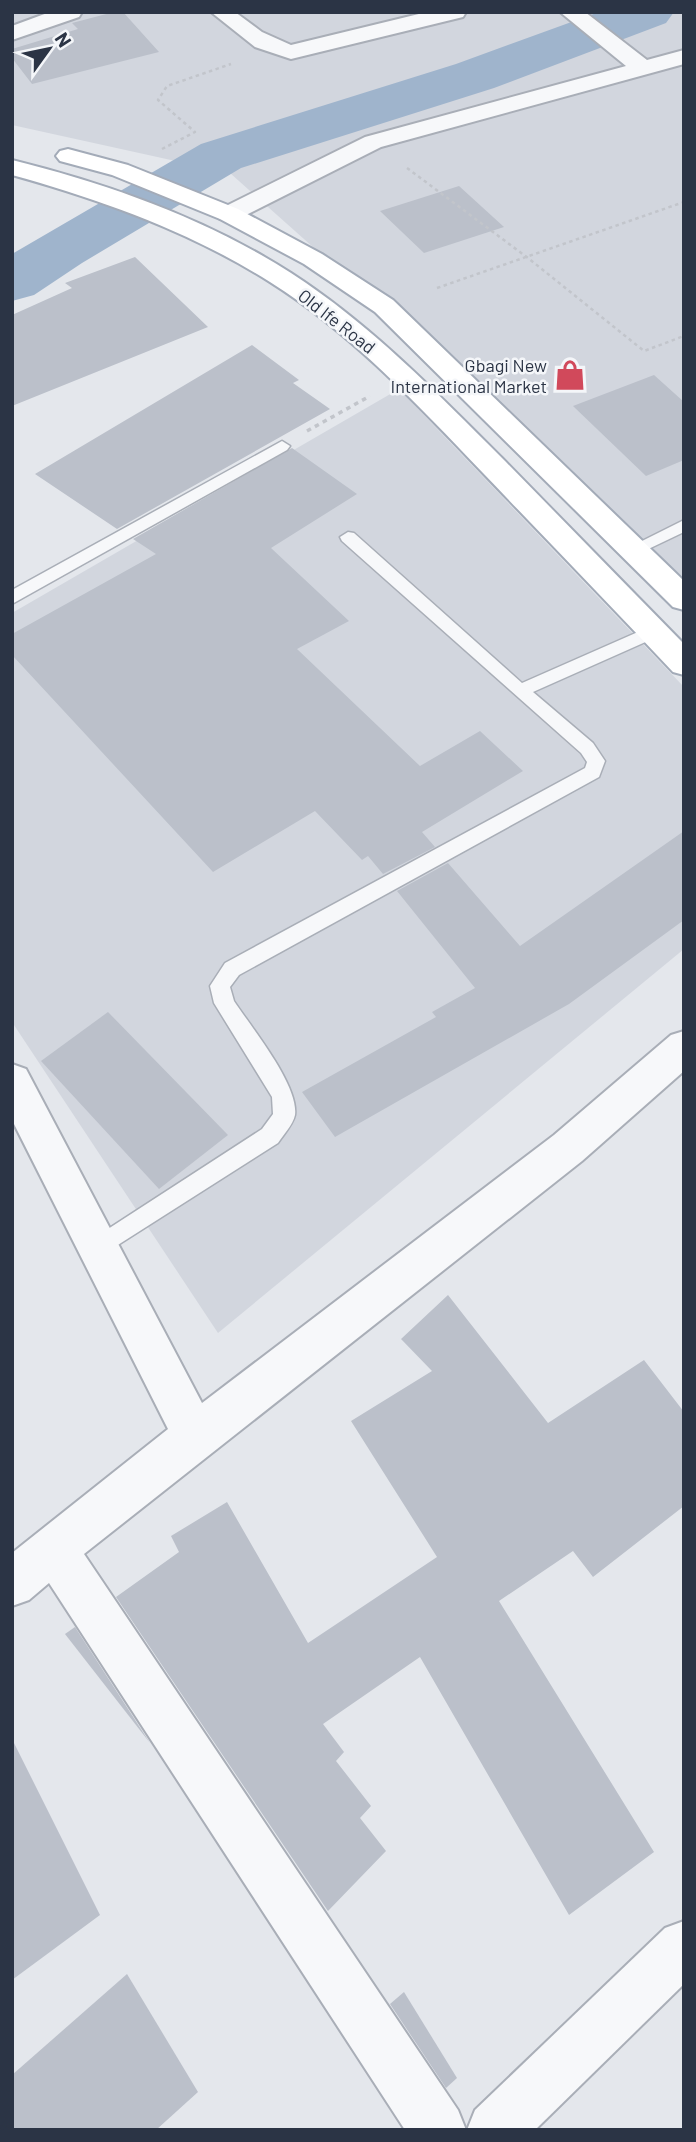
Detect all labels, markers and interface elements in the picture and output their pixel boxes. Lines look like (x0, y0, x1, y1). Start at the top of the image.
north arrow (14, 14, 84, 84)
text: N (51, 28, 77, 51)
street label: Old Ife Road (294, 284, 380, 358)
place label: Gbagi New International Market (390, 354, 547, 397)
shop icon: Gbagi New International Market (553, 358, 587, 392)

